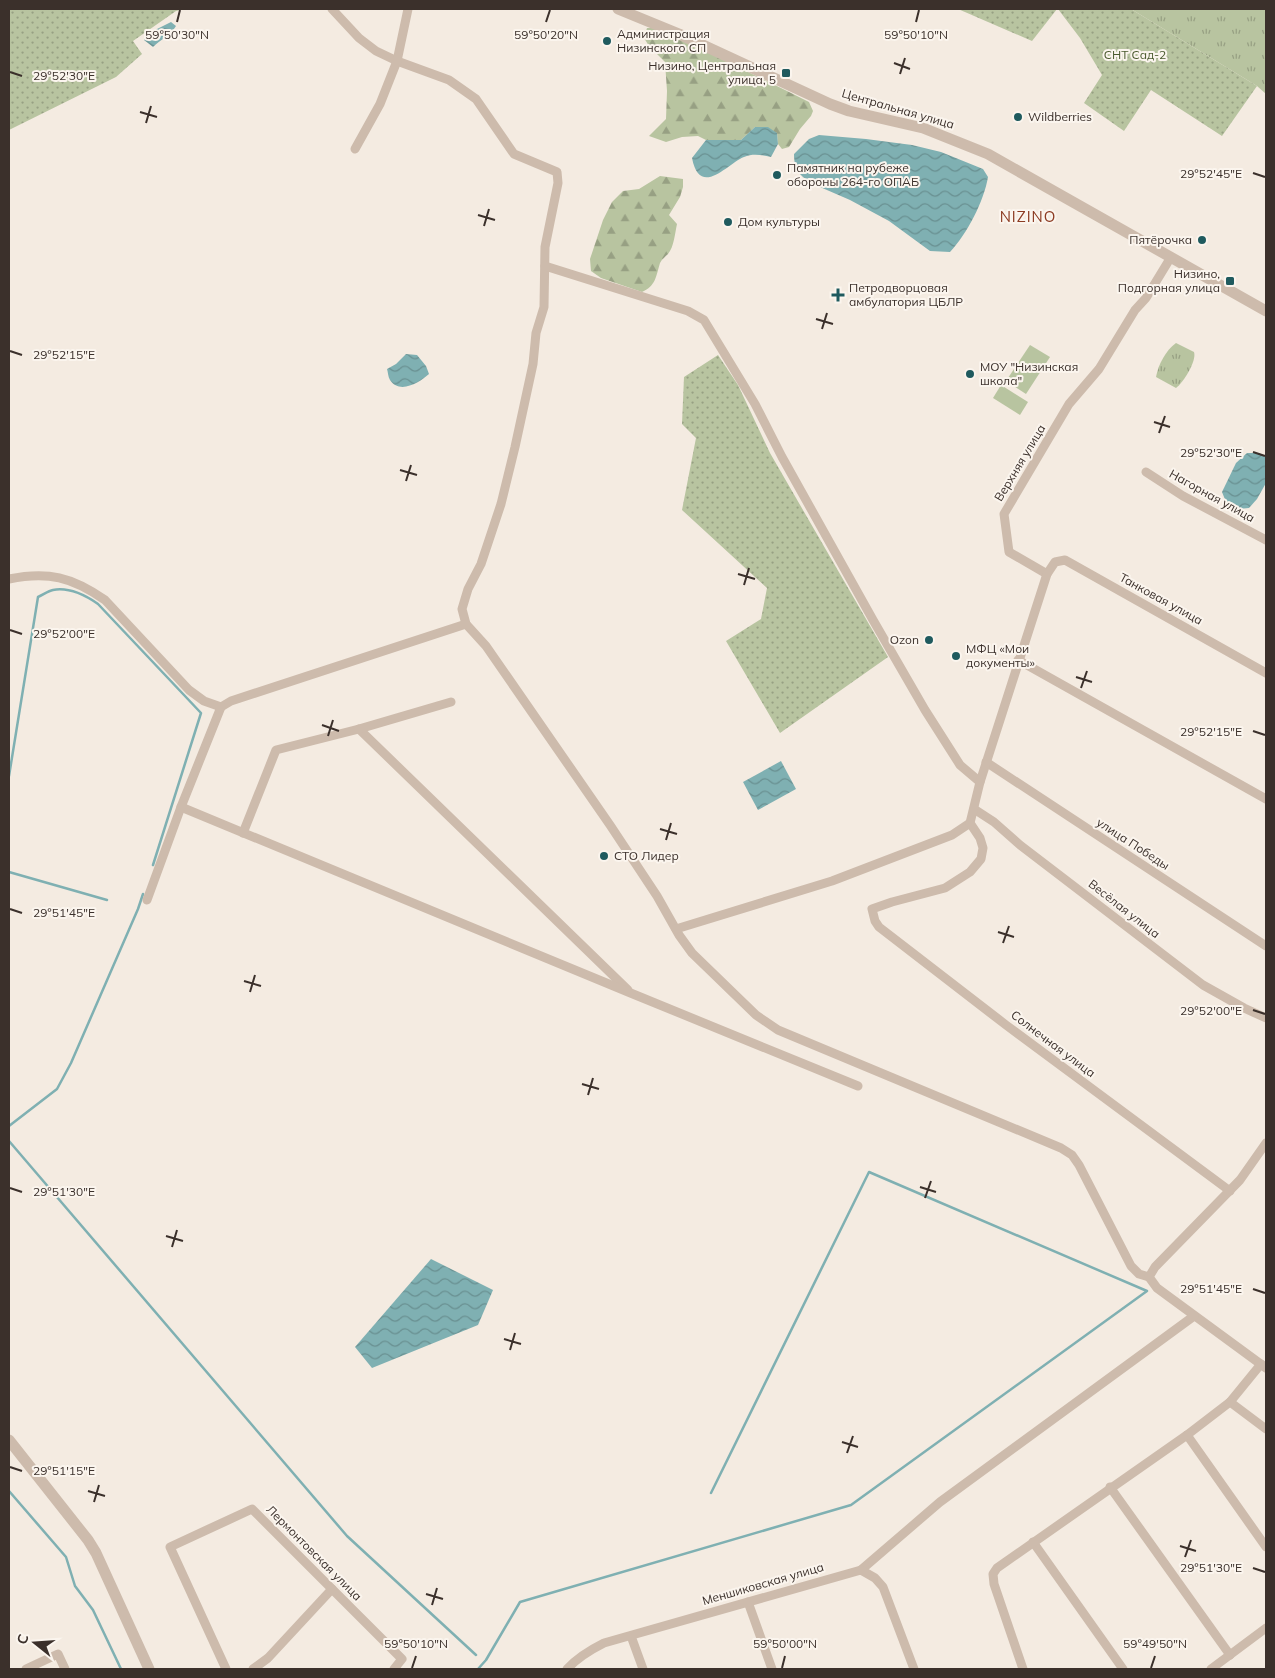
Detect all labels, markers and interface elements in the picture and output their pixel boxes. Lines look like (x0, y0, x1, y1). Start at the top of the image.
place label: Администрация Низинского СП (617, 26, 710, 55)
text: 59°50'30"N (145, 27, 209, 42)
text: 59°50'20"N (514, 27, 578, 42)
text: 59°50'10"N (884, 27, 948, 42)
marker: Администрация Низинского СП (601, 35, 613, 47)
park label: СНТ Сад-2 (1104, 47, 1166, 62)
place label: Низино, Центральная улица, 5 (648, 58, 776, 87)
marker: Низино, Центральная улица, 5 (780, 67, 792, 79)
text: 29°52'30"E (33, 68, 95, 83)
street label: Центральная улица (840, 85, 956, 132)
place label: Wildberries (1028, 109, 1092, 124)
marker: Wildberries (1012, 111, 1024, 123)
place label: Памятник на рубеже обороны 264-го ОПАБ (787, 160, 919, 189)
text: 29°52'45"E (1180, 166, 1242, 181)
marker: Памятник на рубеже обороны 264-го ОПАБ (771, 169, 783, 181)
district label: NIZINO (1000, 207, 1056, 226)
place label: Дом культуры (738, 214, 820, 229)
marker: Дом культуры (722, 216, 734, 228)
place label: Пятёрочка (1129, 232, 1192, 247)
marker: Пятёрочка (1196, 234, 1208, 246)
place label: Низино, Подгорная улица (1118, 266, 1220, 295)
marker: Низино, Подгорная улица (1224, 275, 1236, 287)
place label: Петродворцовая амбулатория ЦБЛР (849, 280, 963, 309)
marker: Петродворцовая амбулатория ЦБЛР (831, 288, 845, 302)
text: 29°52'15"E (33, 347, 95, 362)
place label: МОУ "Низинская школа" (980, 359, 1078, 388)
marker: МОУ "Низинская школа" (964, 368, 976, 380)
street label: Верхняя улица (991, 422, 1048, 504)
text: 29°52'30"E (1180, 445, 1242, 460)
street label: Нагорная улица (1167, 466, 1258, 525)
street label: Танковая улица (1117, 569, 1206, 628)
text: 29°52'00"E (33, 626, 95, 641)
place label: Ozon (890, 632, 919, 647)
marker: Ozon (923, 634, 935, 646)
place label: МФЦ «Мои документы» (966, 641, 1036, 670)
marker: МФЦ «Мои документы» (950, 650, 962, 662)
text: 29°52'15"E (1180, 724, 1242, 739)
street label: улица Победы (1094, 814, 1173, 873)
place label: СТО Лидер (614, 848, 679, 863)
marker: СТО Лидер (598, 850, 610, 862)
street label: Весёлая улица (1086, 876, 1163, 941)
text: 29°51'45"E (33, 905, 95, 920)
text: 29°52'00"E (1180, 1003, 1242, 1018)
street label: Солнечная улица (1008, 1007, 1098, 1080)
text: 29°51'30"E (33, 1184, 95, 1199)
text: 29°51'45"E (1180, 1281, 1242, 1296)
text: 29°51'15"E (33, 1463, 95, 1478)
street label: Лермонтовская улица (263, 1502, 365, 1604)
street label: Меншиковская улица (700, 1559, 825, 1608)
text: 29°51'30"E (1180, 1560, 1242, 1575)
north arrow (10, 1618, 60, 1668)
text: С (13, 1632, 33, 1646)
text: 59°50'10"N (384, 1636, 448, 1651)
text: 59°50'00"N (753, 1636, 817, 1651)
text: 59°49'50"N (1123, 1636, 1187, 1651)

